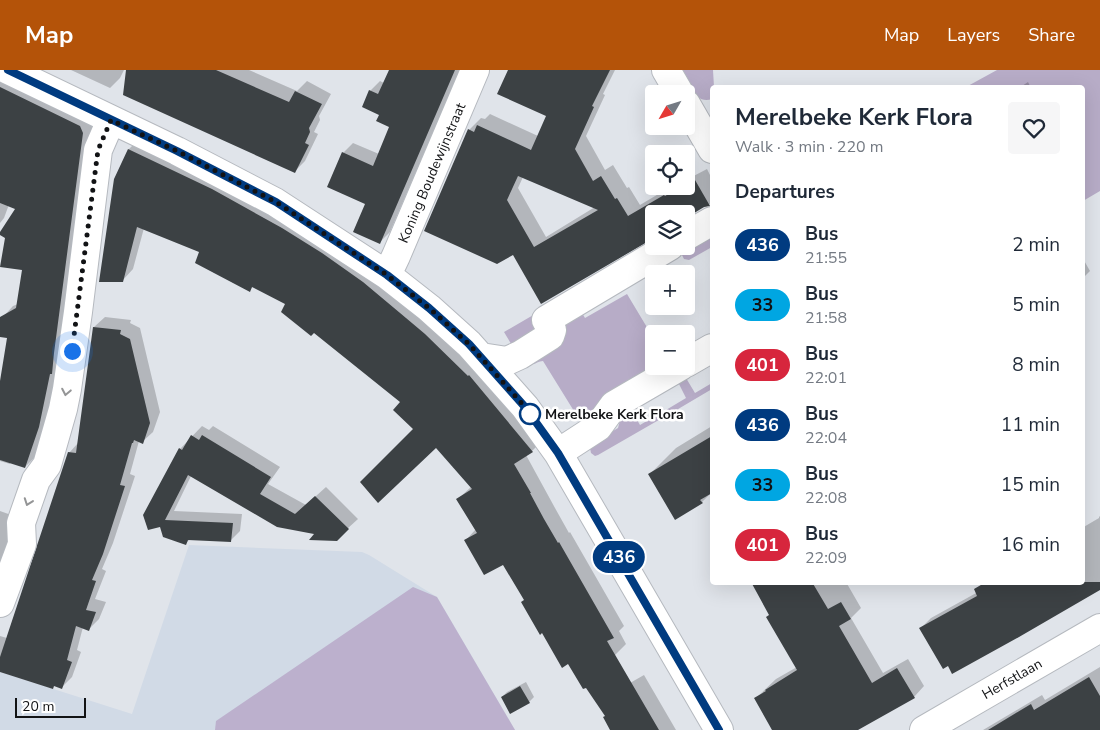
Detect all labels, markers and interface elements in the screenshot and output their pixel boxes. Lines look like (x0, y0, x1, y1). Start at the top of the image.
text: Map (25, 19, 73, 51)
text: Map (884, 23, 919, 47)
text: Layers (947, 23, 1000, 47)
text: Share (1028, 23, 1075, 47)
north arrow (645, 85, 695, 135)
map controls (645, 85, 695, 375)
street label: Koning Boudewijnstraat (394, 100, 470, 246)
text: Merelbeke Kerk Flora (735, 101, 973, 133)
button: heart (1008, 102, 1060, 154)
text: Walk · 3 min · 220 m (735, 136, 883, 158)
button: locate (645, 145, 695, 195)
text: Departures (735, 179, 835, 205)
button: layers (645, 205, 695, 255)
text: Bus (805, 221, 838, 247)
text: 2 min (1012, 232, 1060, 258)
text: 436 (746, 233, 779, 257)
text: 21:55 (805, 247, 847, 269)
button: + (645, 265, 695, 315)
text: Bus (805, 281, 838, 307)
text: 5 min (1012, 292, 1060, 318)
text: 33 (752, 293, 773, 317)
text: 21:58 (805, 307, 847, 329)
button: − (645, 325, 695, 375)
your location (60, 339, 85, 364)
text: Bus (805, 341, 838, 367)
text: 8 min (1012, 352, 1060, 378)
text: 401 (746, 353, 779, 377)
text: 22:01 (805, 367, 847, 389)
one-way arrow (62, 388, 72, 396)
text: Bus (805, 401, 838, 427)
marker: Merelbeke Kerk Flora (519, 403, 541, 425)
place label: Merelbeke Kerk Flora (545, 405, 684, 424)
text: 11 min (1001, 412, 1060, 438)
text: 436 (746, 413, 779, 437)
text: 22:04 (805, 427, 847, 449)
text: Bus (805, 461, 838, 487)
text: 15 min (1001, 472, 1060, 498)
text: 33 (752, 473, 773, 497)
text: 22:08 (805, 487, 847, 509)
one-way arrow (24, 498, 34, 506)
text: Bus (805, 521, 838, 547)
text: 16 min (1001, 532, 1060, 558)
text: 401 (746, 533, 779, 557)
line badge: 436 (590, 541, 648, 573)
text: 436 (603, 545, 635, 569)
text: 22:09 (805, 547, 847, 569)
street label: Herfstlaan (978, 654, 1046, 704)
scale bar (15, 695, 86, 718)
text: 20 m (22, 697, 54, 716)

